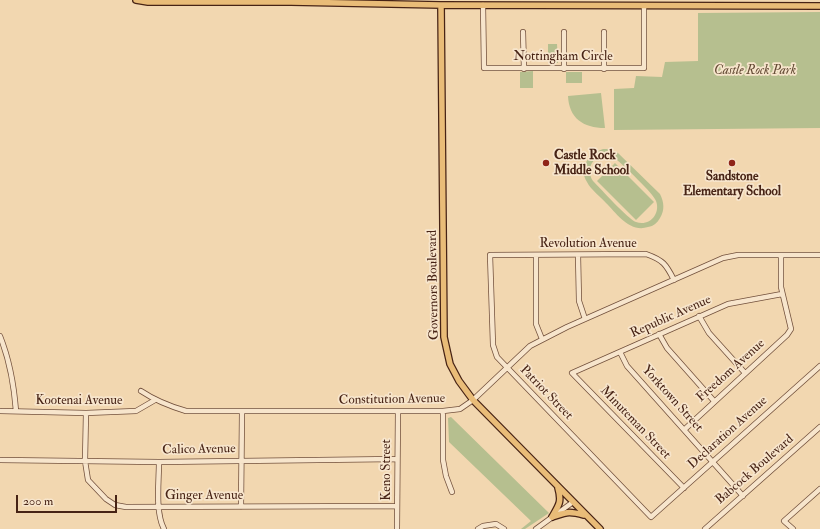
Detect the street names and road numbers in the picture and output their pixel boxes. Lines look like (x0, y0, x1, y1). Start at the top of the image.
street label: Nottingham Circle (513, 49, 613, 65)
street label: Governors Boulevard (425, 230, 443, 340)
street label: Revolution Avenue (539, 236, 637, 252)
street label: Republic Avenue (628, 292, 714, 342)
street label: Freedom Avenue (694, 336, 768, 406)
street label: Patriot Street (516, 363, 576, 423)
street label: Yorktown Street (638, 363, 706, 435)
street label: Minuteman Street (596, 383, 674, 463)
street label: Constitution Avenue (339, 391, 445, 409)
street label: Kootenai Avenue (36, 393, 122, 409)
street label: Declaration Avenue (685, 393, 771, 473)
street label: Babcock Boulevard (713, 432, 797, 508)
street label: Keno Street (379, 439, 395, 501)
street label: Calico Avenue (162, 442, 236, 458)
street label: Ginger Avenue (165, 488, 243, 504)

